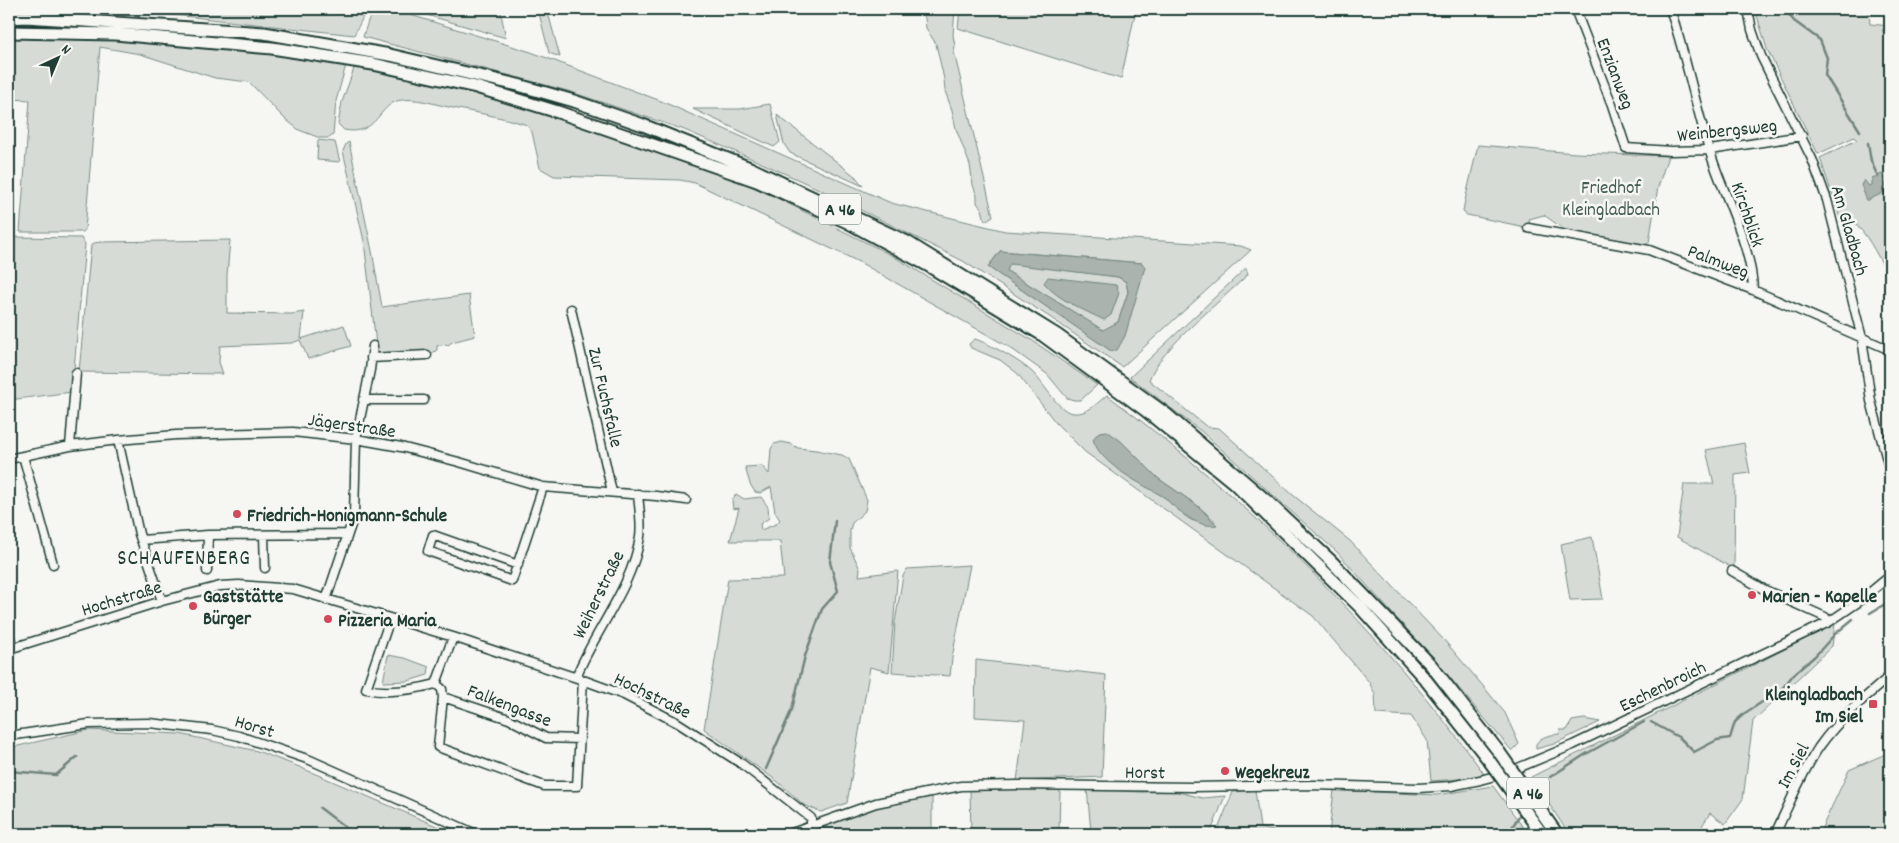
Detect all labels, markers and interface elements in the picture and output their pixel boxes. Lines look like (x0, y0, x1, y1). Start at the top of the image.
north arrow (32, 32, 82, 82)
street label: Enzianweg (1588, 35, 1640, 114)
text: N (56, 40, 75, 60)
street label: Weinbergsweg (1676, 114, 1779, 151)
park label: Friedhof Kleingladbach (1562, 176, 1660, 225)
street label: Kirchblick (1722, 179, 1769, 252)
street label: Am Gladbach (1822, 182, 1873, 279)
road number: A 46 (819, 193, 861, 224)
street label: Palmweg (1683, 239, 1752, 287)
street label: Zur Fuchsfalle (579, 345, 628, 451)
street label: Jägerstraße (306, 408, 397, 447)
place label: Friedrich-Honigmann-Schule (247, 504, 447, 531)
marker: Friedrich-Honigmann-Schule (231, 508, 243, 520)
district label: SCHAUFENBERG (117, 545, 251, 575)
street label: Weiherstraße (567, 547, 633, 644)
street label: Hochstraße (78, 575, 166, 625)
place label: Gaststätte Bürger (203, 585, 283, 634)
place label: Marien - Kapelle (1762, 585, 1877, 612)
marker: Marien - Kapelle (1746, 589, 1758, 601)
marker: Gaststätte Bürger (187, 600, 199, 612)
place label: Pizzeria Maria (338, 609, 437, 636)
marker: Pizzeria Maria (322, 613, 334, 625)
street label: Eschenbroich (1616, 655, 1712, 721)
street label: Hochstraße (608, 667, 695, 727)
street label: Falkengasse (463, 679, 555, 736)
place label: Kleingladbach Im Siel (1765, 683, 1863, 732)
marker: Kleingladbach Im Siel (1867, 698, 1879, 710)
street label: Horst (231, 710, 277, 747)
street label: Im Siel (1772, 739, 1819, 794)
street label: Horst (1125, 761, 1165, 788)
place label: Wegekreuz (1235, 761, 1310, 788)
marker: Wegekreuz (1219, 765, 1231, 777)
road number: A 46 (1507, 778, 1549, 808)

